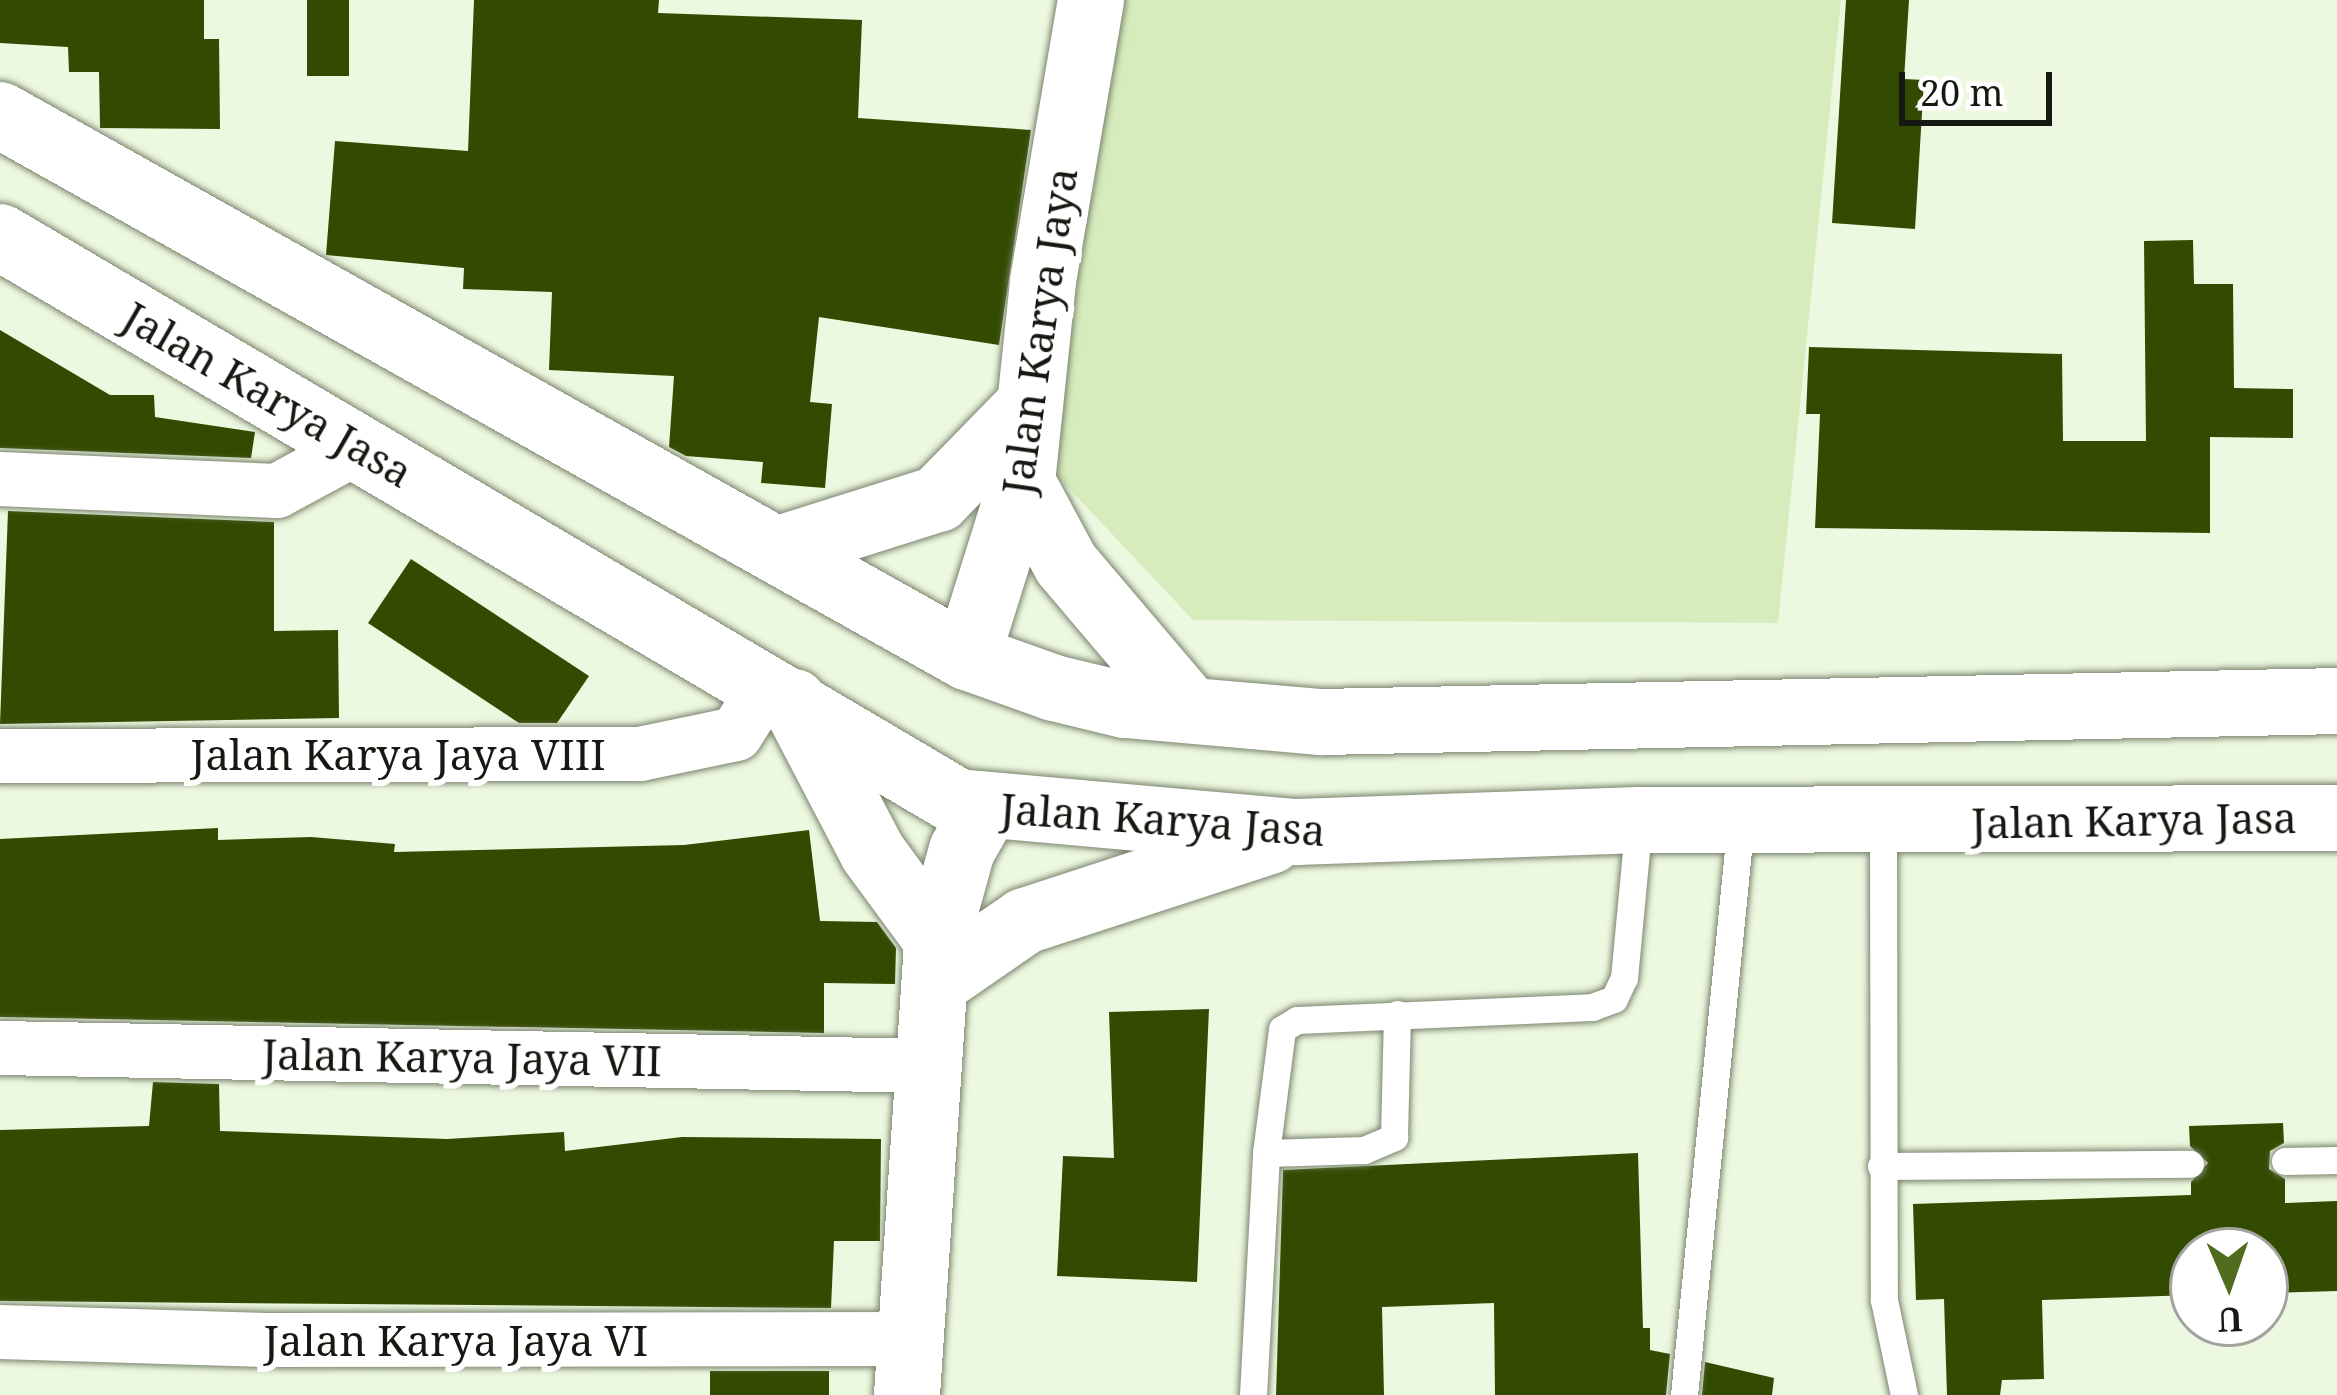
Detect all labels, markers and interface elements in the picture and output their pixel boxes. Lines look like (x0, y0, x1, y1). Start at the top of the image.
scale bar (1905, 48, 2058, 122)
text: 20 m (1920, 68, 2004, 117)
street label: Jalan Karya Jaya (991, 164, 1087, 498)
street label: Jalan Karya Jasa (114, 291, 422, 497)
street label: Jalan Karya Jaya VIII (190, 729, 606, 779)
street label: Jalan Karya Jasa (999, 783, 1327, 855)
street label: Jalan Karya Jasa (1971, 792, 2297, 848)
street label: Jalan Karya Jaya VII (262, 1028, 662, 1086)
north arrow (2169, 1227, 2289, 1347)
text: U (2217, 1298, 2243, 1343)
street label: Jalan Karya Jaya VI (264, 1315, 648, 1365)

